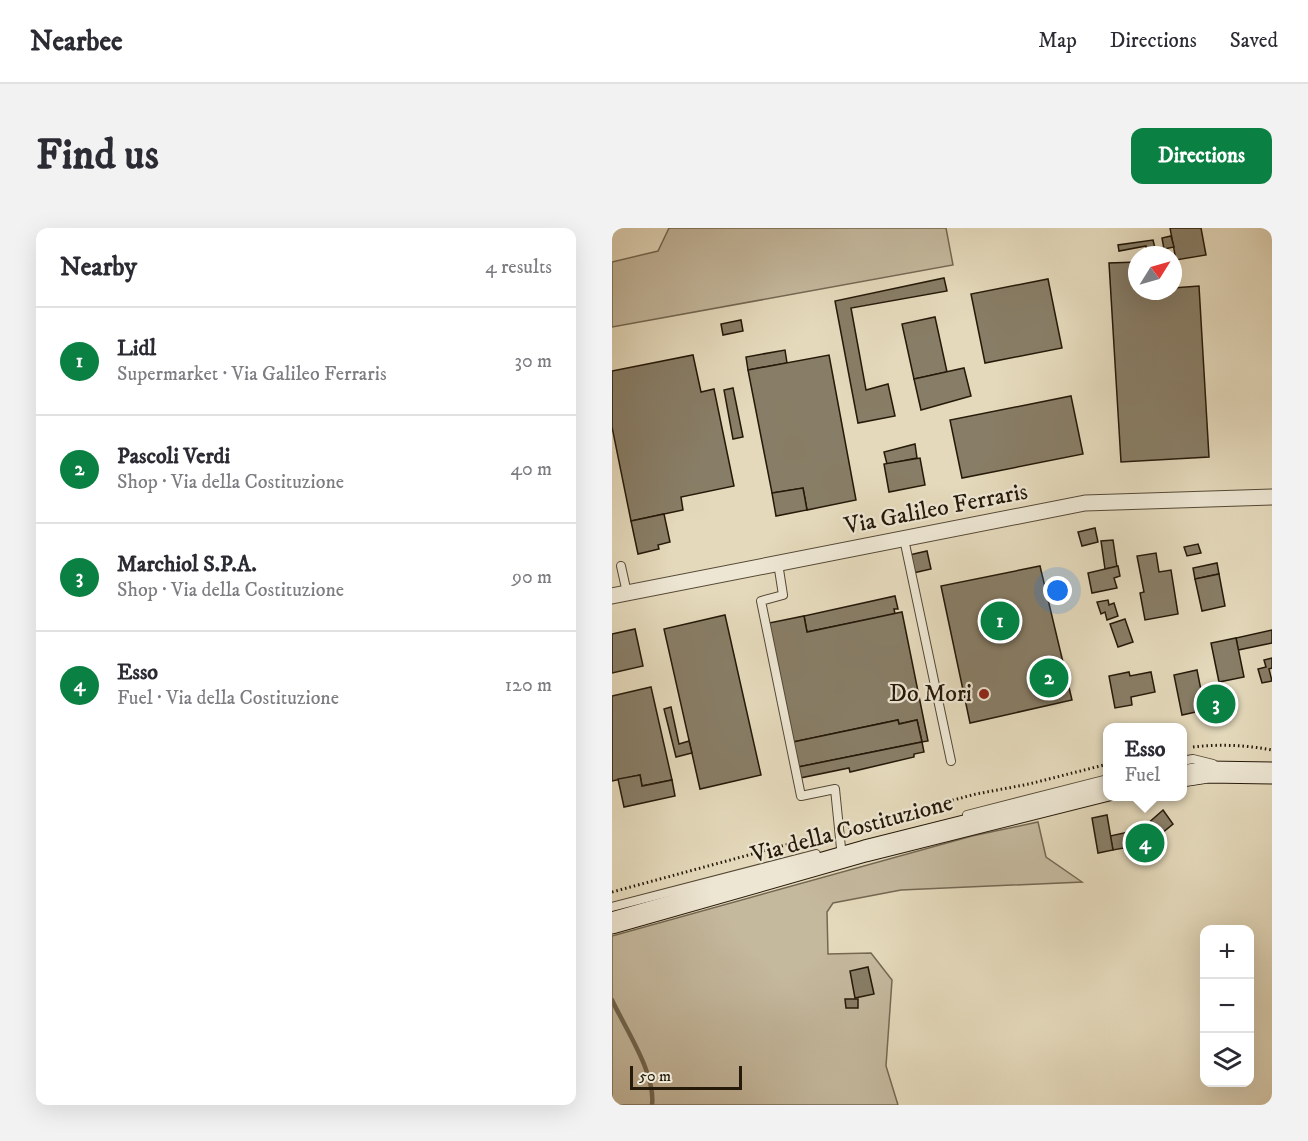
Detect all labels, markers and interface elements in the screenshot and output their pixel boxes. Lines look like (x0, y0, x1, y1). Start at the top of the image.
text: Nearbee (30, 24, 123, 59)
text: Map (1038, 28, 1077, 54)
text: Directions (1110, 28, 1197, 54)
text: Saved (1230, 28, 1278, 54)
button: Directions (1131, 128, 1272, 184)
text: Find us (36, 130, 159, 182)
north arrow (1128, 246, 1182, 300)
text: Nearby (60, 251, 137, 284)
text: 4 results (485, 255, 552, 280)
text: Lidl (117, 335, 156, 362)
text: 1 (76, 349, 83, 374)
text: 30 m (514, 349, 552, 374)
text: Supermarket · Via Galileo Ferraris (117, 362, 387, 387)
text: Pascoli Verdi (117, 443, 230, 470)
text: 2 (75, 457, 84, 482)
text: 40 m (510, 457, 552, 482)
text: Shop · Via della Costituzione (117, 470, 344, 495)
street label: Via Galileo Ferraris (841, 477, 1030, 542)
text: Marchiol S.P.A. (117, 551, 257, 578)
text: 3 (76, 565, 83, 590)
text: 90 m (512, 565, 552, 590)
your location (1043, 576, 1072, 605)
text: Shop · Via della Costituzione (117, 578, 344, 603)
pin: 1 (980, 598, 1020, 644)
pin: 2 (1030, 656, 1068, 700)
text: Esso (117, 659, 158, 686)
text: 4 (74, 673, 85, 698)
text: 120 m (505, 673, 552, 698)
place label: Do Mori (889, 679, 972, 709)
pin: 3 (1196, 682, 1236, 726)
text: Fuel · Via della Costituzione (117, 686, 339, 711)
marker: Do Mori (977, 687, 991, 701)
popup (1103, 723, 1187, 801)
text: Esso (1125, 736, 1165, 763)
text: Fuel (1125, 763, 1160, 788)
street label: Via della Costituzione (747, 788, 956, 871)
pin: 4 (1126, 820, 1164, 866)
map controls (1200, 925, 1254, 1087)
button: + (1200, 925, 1254, 979)
button: − (1200, 979, 1254, 1033)
button: layers (1200, 1033, 1254, 1087)
scale bar (630, 1063, 742, 1090)
text: 50 m (639, 1066, 671, 1086)

